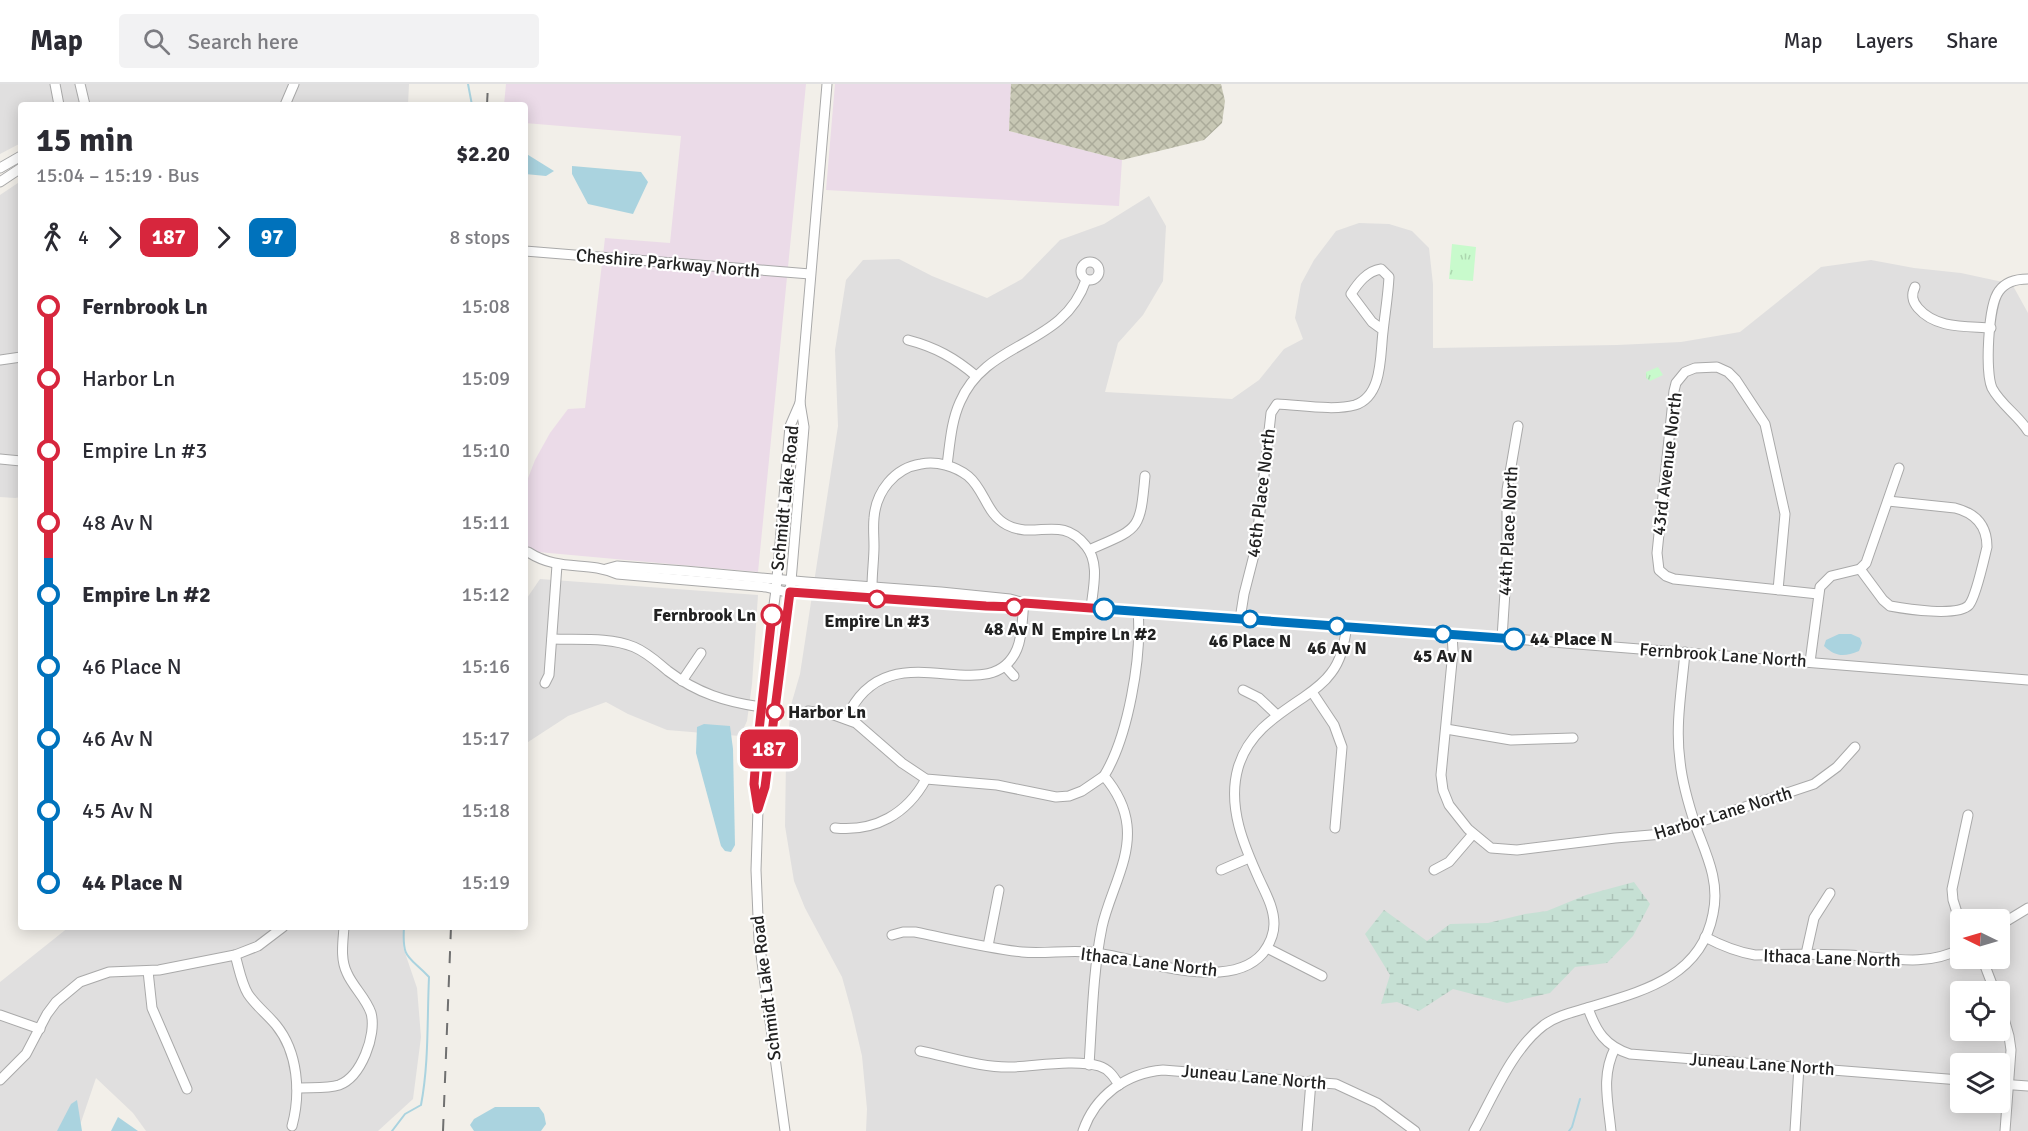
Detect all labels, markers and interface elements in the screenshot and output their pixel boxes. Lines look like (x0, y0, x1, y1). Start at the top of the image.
search box (119, 14, 539, 68)
text: Map (30, 24, 83, 58)
icon: search (140, 25, 173, 58)
text: Search here (188, 28, 299, 55)
text: Map (1784, 28, 1822, 54)
text: Layers (1855, 28, 1913, 54)
text: Share (1946, 28, 1998, 54)
text: 15 min (36, 120, 133, 161)
text: $2.20 (456, 140, 510, 167)
text: 15:04 – 15:19 · Bus (36, 163, 199, 188)
icon: walk (36, 221, 69, 254)
icon: forward (98, 221, 131, 254)
icon: forward (207, 221, 240, 254)
text: 187 (152, 224, 186, 250)
text: 97 (261, 224, 284, 250)
text: 4 (78, 225, 89, 250)
text: 8 stops (449, 225, 510, 250)
street label: Cheshire Parkway North (575, 244, 761, 282)
text: Fernbrook Ln (82, 293, 208, 320)
text: 15:08 (461, 294, 510, 319)
text: Harbor Ln (82, 365, 175, 392)
text: 15:09 (461, 366, 510, 391)
street label: 43rd Avenue North (1647, 391, 1687, 537)
street label: Schmidt Lake Road (766, 424, 804, 572)
street label: 46th Place North (1242, 427, 1280, 559)
text: Empire Ln #3 (82, 437, 207, 464)
text: 15:10 (461, 438, 510, 463)
street label: 44th Place North (1494, 465, 1522, 597)
text: 48 Av N (82, 509, 154, 536)
text: 15:11 (461, 510, 510, 535)
text: Empire Ln #2 (82, 581, 211, 608)
text: 15:12 (461, 582, 510, 607)
marker: Empire Ln #3 (868, 590, 886, 608)
marker: 48 Av N (1005, 598, 1023, 616)
marker: Empire Ln #2 (1093, 598, 1115, 620)
place label: Fernbrook Ln (653, 604, 756, 626)
marker: Fernbrook Ln (761, 604, 783, 626)
place label: Empire Ln #3 (824, 610, 930, 632)
marker: 46 Place N (1241, 610, 1259, 628)
marker: 46 Av N (1328, 617, 1346, 635)
place label: 48 Av N (984, 618, 1044, 640)
place label: Empire Ln #2 (1051, 623, 1157, 645)
marker: 45 Av N (1434, 625, 1452, 643)
marker: 44 Place N (1503, 628, 1525, 650)
place label: 44 Place N (1530, 628, 1613, 650)
place label: 46 Place N (1209, 630, 1291, 652)
place label: 46 Av N (1307, 637, 1367, 659)
street label: Fernbrook Lane North (1639, 638, 1807, 672)
place label: 45 Av N (1413, 645, 1473, 667)
text: 46 Place N (82, 653, 182, 680)
text: 15:16 (461, 654, 510, 679)
place label: Harbor Ln (788, 701, 866, 723)
marker: Harbor Ln (766, 703, 784, 721)
text: 46 Av N (82, 725, 154, 752)
text: 15:17 (461, 726, 510, 751)
line badge: 187 (734, 730, 804, 768)
text: 187 (752, 736, 786, 762)
street label: Harbor Lane North (1651, 782, 1795, 844)
text: 45 Av N (82, 797, 154, 824)
text: 15:18 (461, 798, 510, 823)
text: 44 Place N (82, 869, 183, 896)
text: 15:19 (461, 870, 510, 895)
north arrow (1950, 909, 2010, 969)
map controls (1950, 909, 2010, 1113)
street label: Schmidt Lake Road (746, 914, 786, 1062)
street label: Ithaca Lane North (1079, 943, 1219, 981)
street label: Ithaca Lane North (1763, 945, 1901, 971)
button: locate (1950, 981, 2010, 1041)
street label: Juneau Lane North (1689, 1048, 1835, 1080)
button: layers (1950, 1053, 2010, 1113)
street label: Juneau Lane North (1181, 1060, 1327, 1094)

